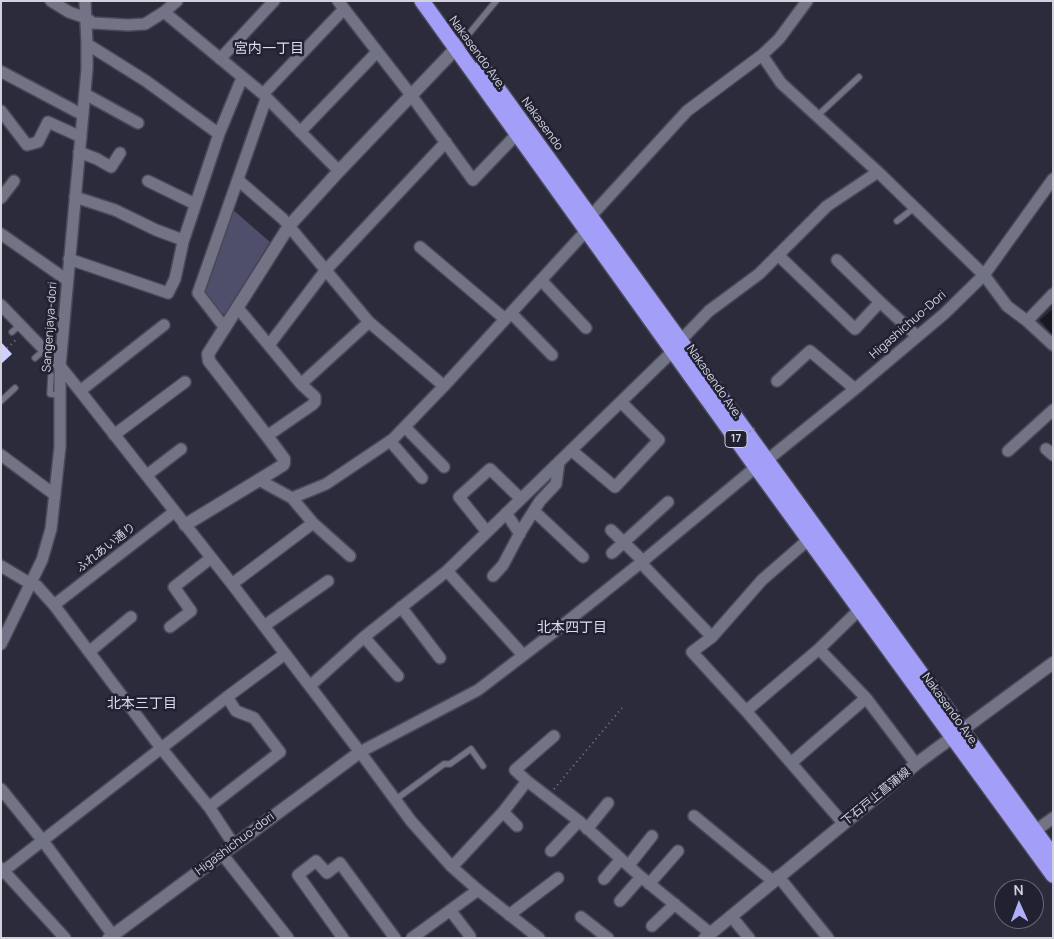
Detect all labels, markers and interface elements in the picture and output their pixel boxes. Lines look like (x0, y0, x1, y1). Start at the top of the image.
street label: Nakasendo Ave. (446, 14, 508, 92)
district label: 宮内一丁目 (234, 41, 304, 57)
street label: Nakasendo (518, 95, 566, 153)
street label: Sangenjaya-dori (40, 281, 60, 373)
street label: Higashichuo-Dori (867, 288, 949, 362)
street label: Nakasendo Ave. (683, 342, 745, 422)
road number: 17 (725, 430, 747, 448)
street label: ふれあい通り (73, 520, 139, 576)
district label: 北本四丁目 (537, 620, 607, 636)
street label: Nakasendo Ave. (919, 671, 981, 749)
district label: 北本三丁目 (107, 696, 177, 712)
street label: 下石戸上菖蒲線 (839, 765, 913, 829)
street label: Higashichuo-dori (193, 810, 277, 878)
north arrow (994, 879, 1044, 929)
text: N (1013, 880, 1024, 899)

